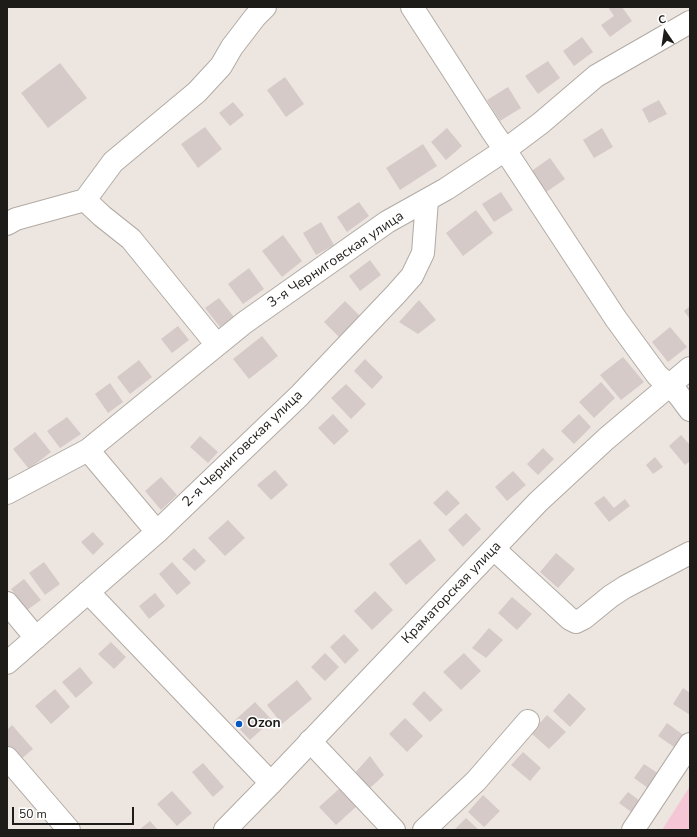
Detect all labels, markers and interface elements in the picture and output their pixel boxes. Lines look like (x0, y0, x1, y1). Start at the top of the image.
north arrow (645, 12, 685, 52)
text: С (657, 12, 668, 28)
street label: 3-я Черниговская улица (265, 208, 407, 312)
street label: 2-я Черниговская улица (179, 387, 307, 511)
street label: Краматорская улица (399, 538, 505, 648)
place label: Ozon (247, 716, 281, 732)
marker: Ozon (234, 719, 244, 729)
scale bar (14, 799, 136, 825)
text: 50 m (19, 806, 47, 822)

